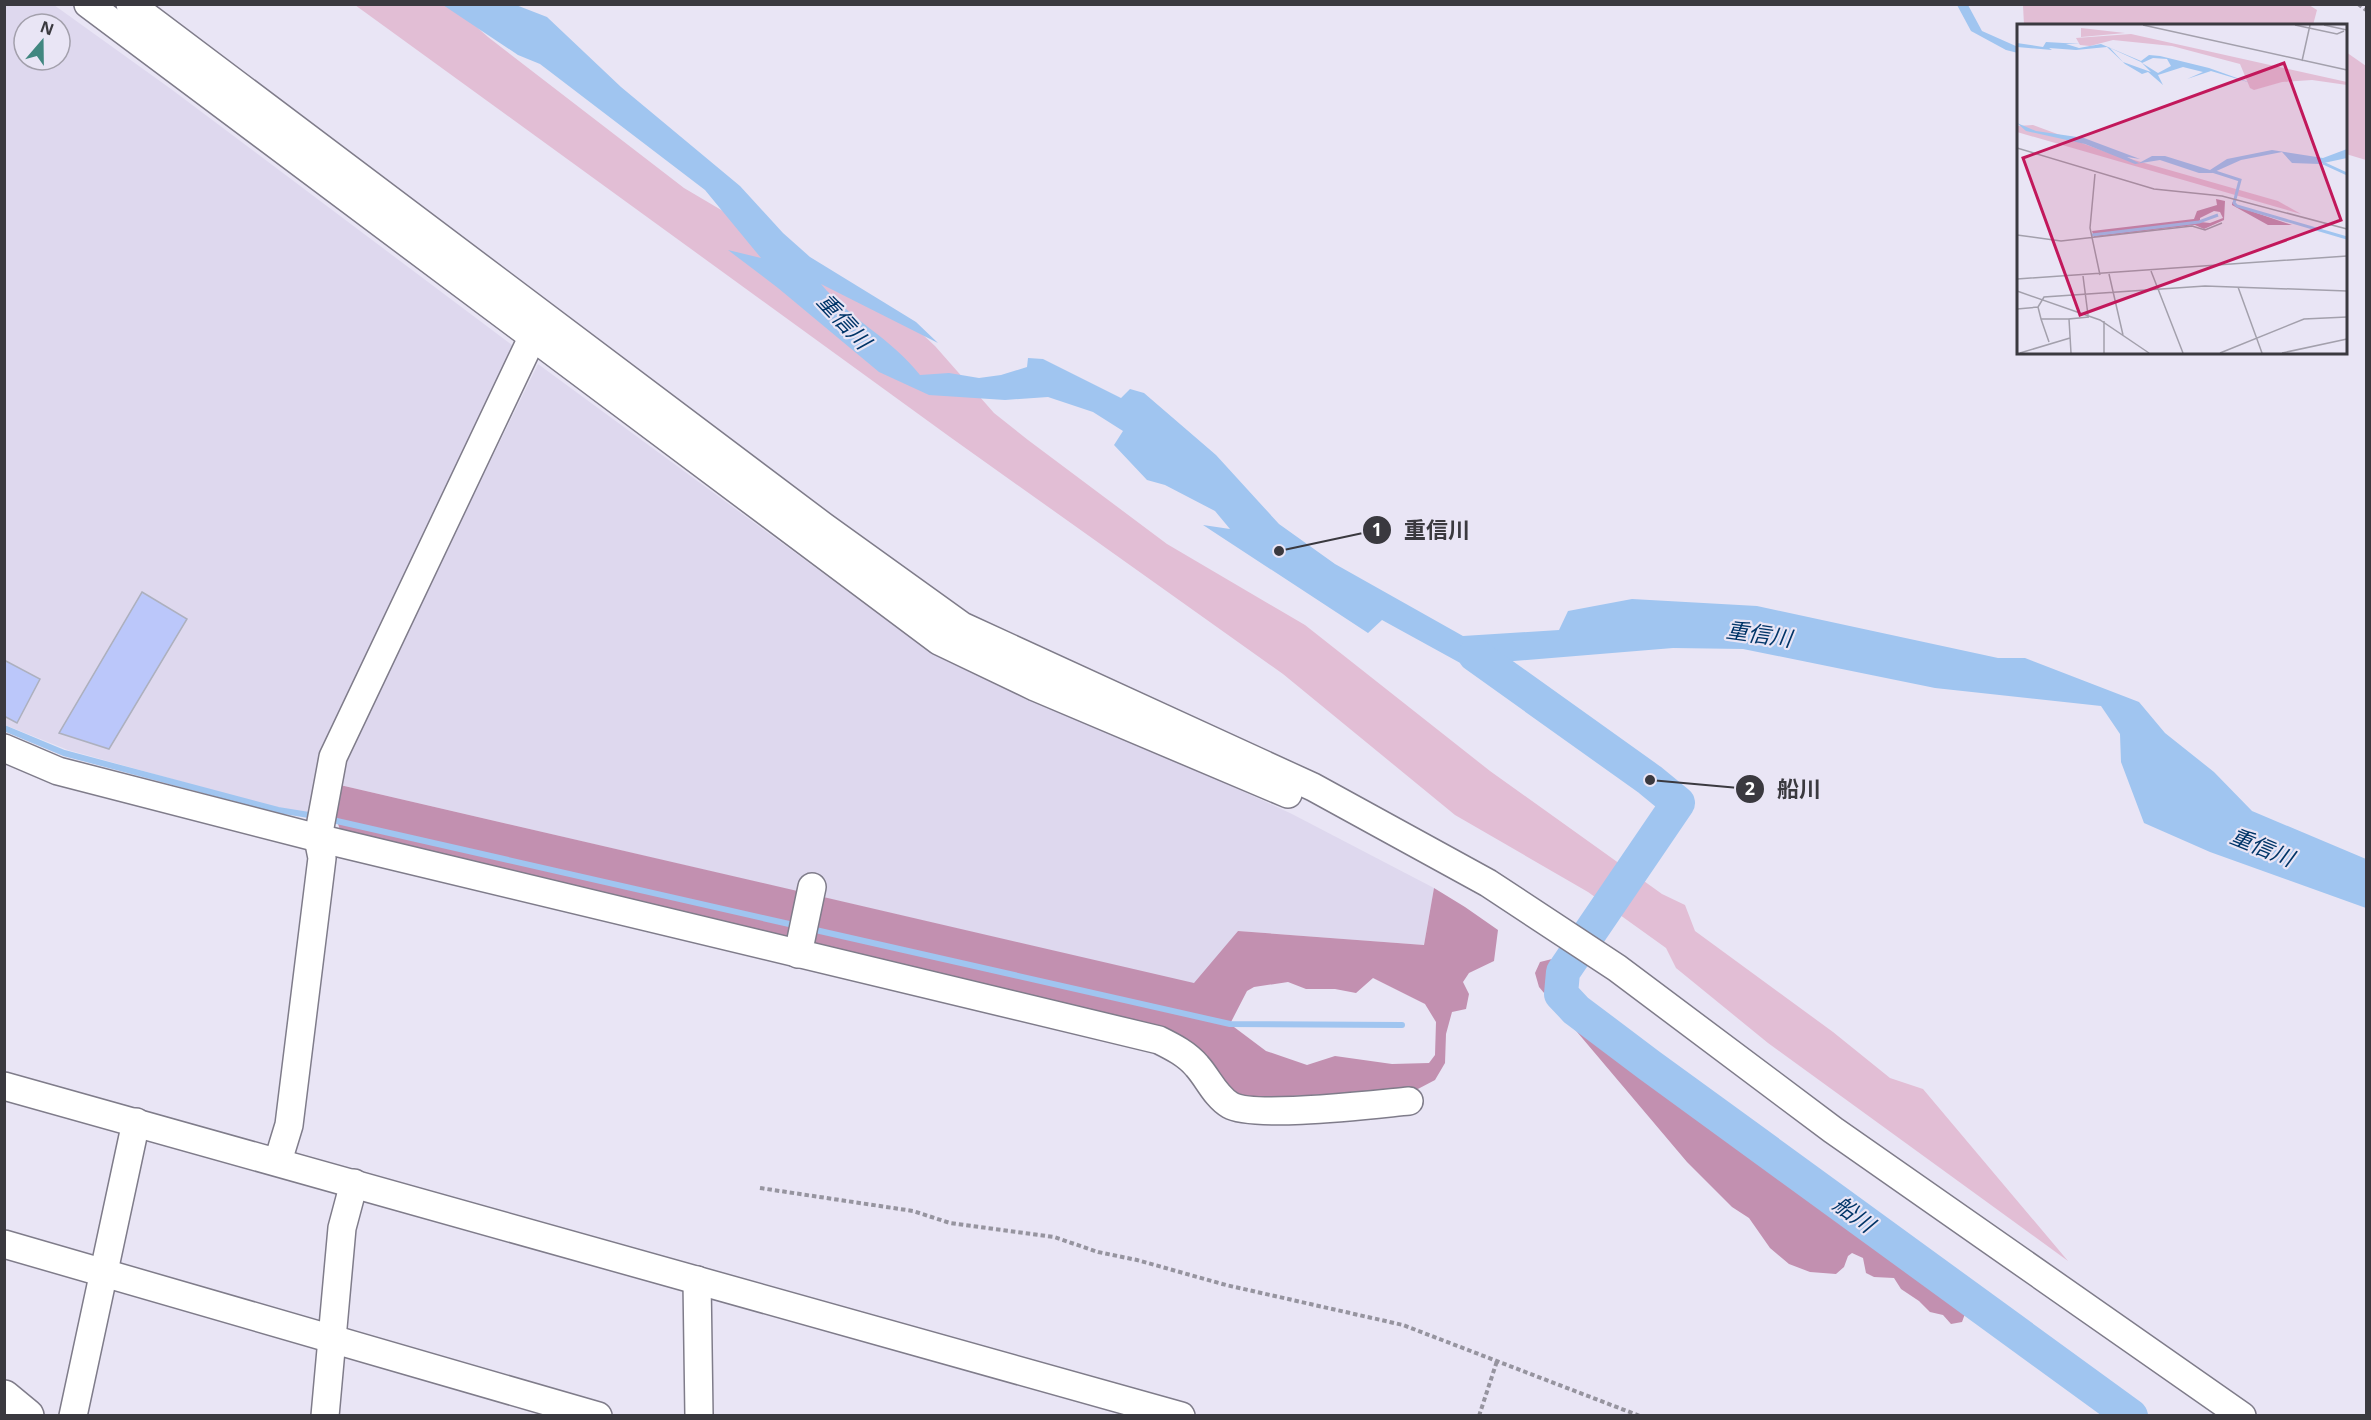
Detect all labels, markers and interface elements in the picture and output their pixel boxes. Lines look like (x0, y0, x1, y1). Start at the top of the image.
north arrow (12, 12, 72, 72)
text: N (37, 15, 57, 40)
inset map (2017, 24, 2347, 354)
water label: 重信川 (811, 286, 880, 356)
callout: 重信川 (1362, 510, 1482, 550)
text: 重信川 (1404, 514, 1470, 544)
text: 1 (1372, 517, 1382, 541)
water label: 重信川 (1724, 614, 1796, 653)
callout: 船川 (1735, 769, 1833, 809)
text: 船川 (1777, 773, 1821, 803)
text: 2 (1745, 776, 1755, 800)
water label: 重信川 (2226, 820, 2300, 873)
water label: 船川 (1828, 1188, 1883, 1239)

